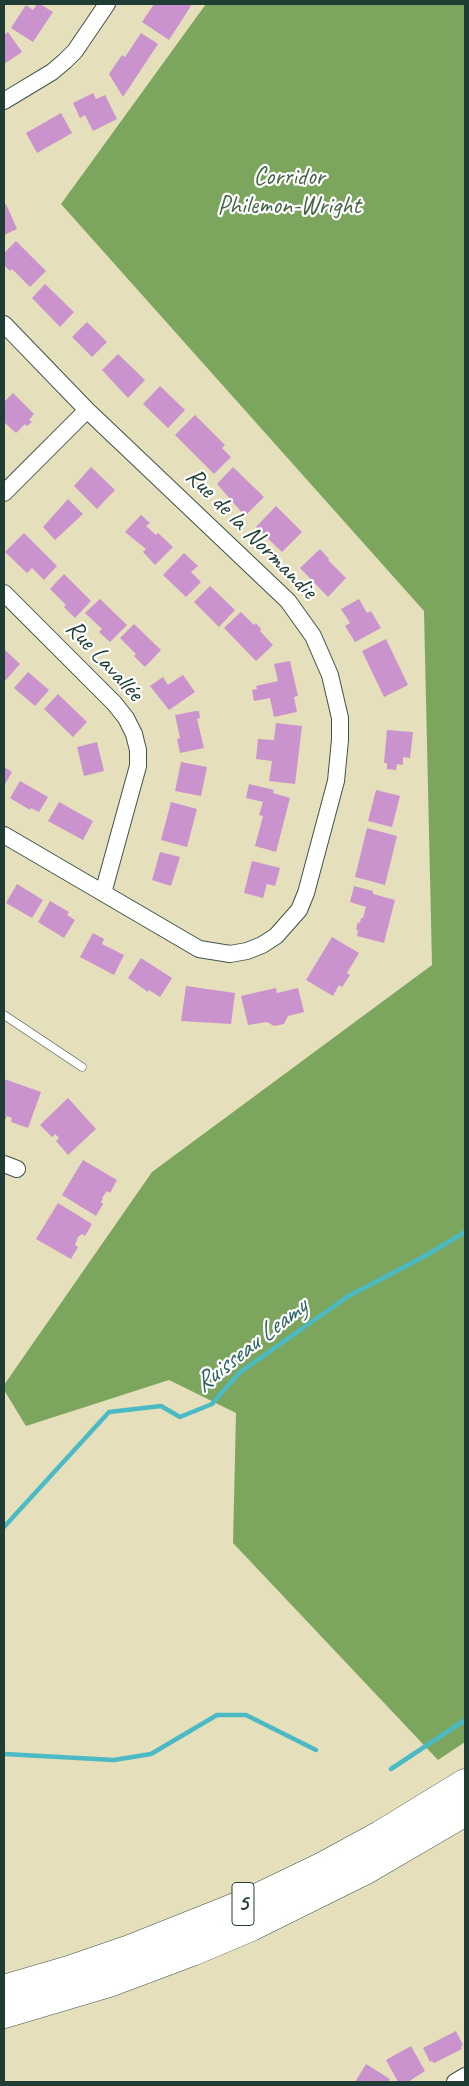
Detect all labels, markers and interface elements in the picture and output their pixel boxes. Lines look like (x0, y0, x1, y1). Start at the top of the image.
park label: Corridor Philemon-Wright (218, 162, 360, 221)
street label: Rue de la Normandie (179, 462, 323, 606)
street label: Rue Lavallée (59, 614, 149, 708)
water label: Ruisseau Leamy (188, 1292, 314, 1400)
road number: 5 (232, 1882, 254, 1926)

